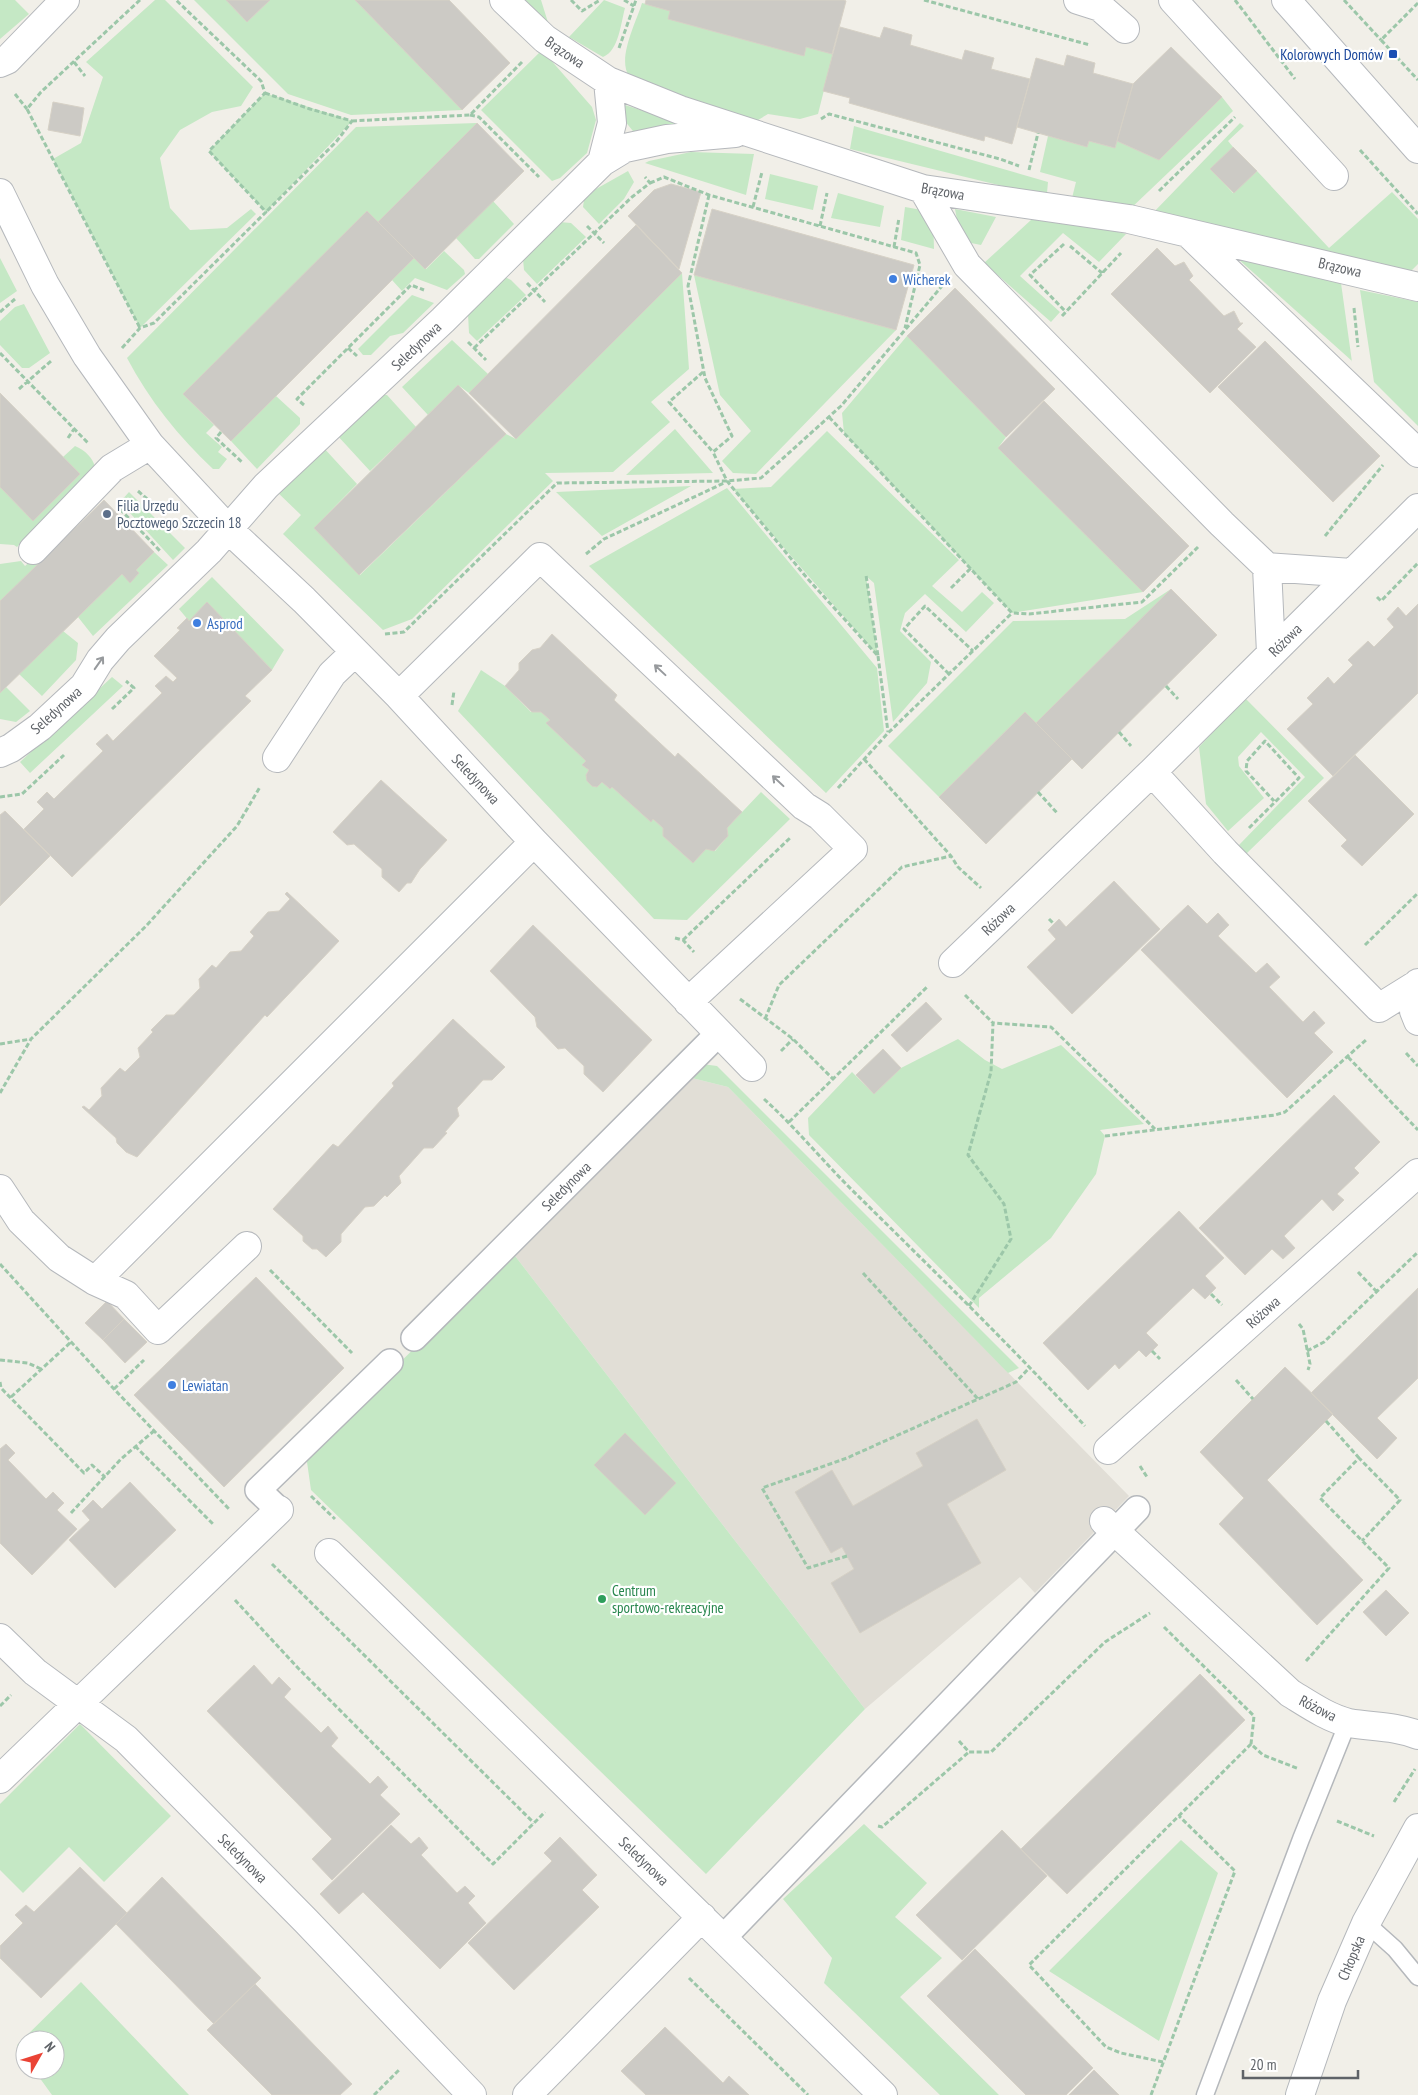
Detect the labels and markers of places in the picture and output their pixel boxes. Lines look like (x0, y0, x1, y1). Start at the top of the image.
place label: Kolorowych Domów (1280, 45, 1383, 64)
marker: Kolorowych Domów (1387, 48, 1399, 60)
place label: Wicherek (903, 270, 951, 289)
marker: Wicherek (887, 273, 899, 285)
place label: Filia Urzędu Pocztowego Szczecin 18 (117, 496, 242, 532)
marker: Filia Urzędu Pocztowego Szczecin 18 (101, 508, 113, 520)
place label: Asprod (207, 614, 243, 633)
marker: Asprod (191, 617, 203, 629)
place label: Lewiatan (182, 1376, 228, 1395)
marker: Lewiatan (166, 1379, 178, 1391)
place label: Centrum sportowo-rekreacyjne (612, 1581, 724, 1617)
marker: Centrum sportowo-rekreacyjne (596, 1593, 608, 1605)

